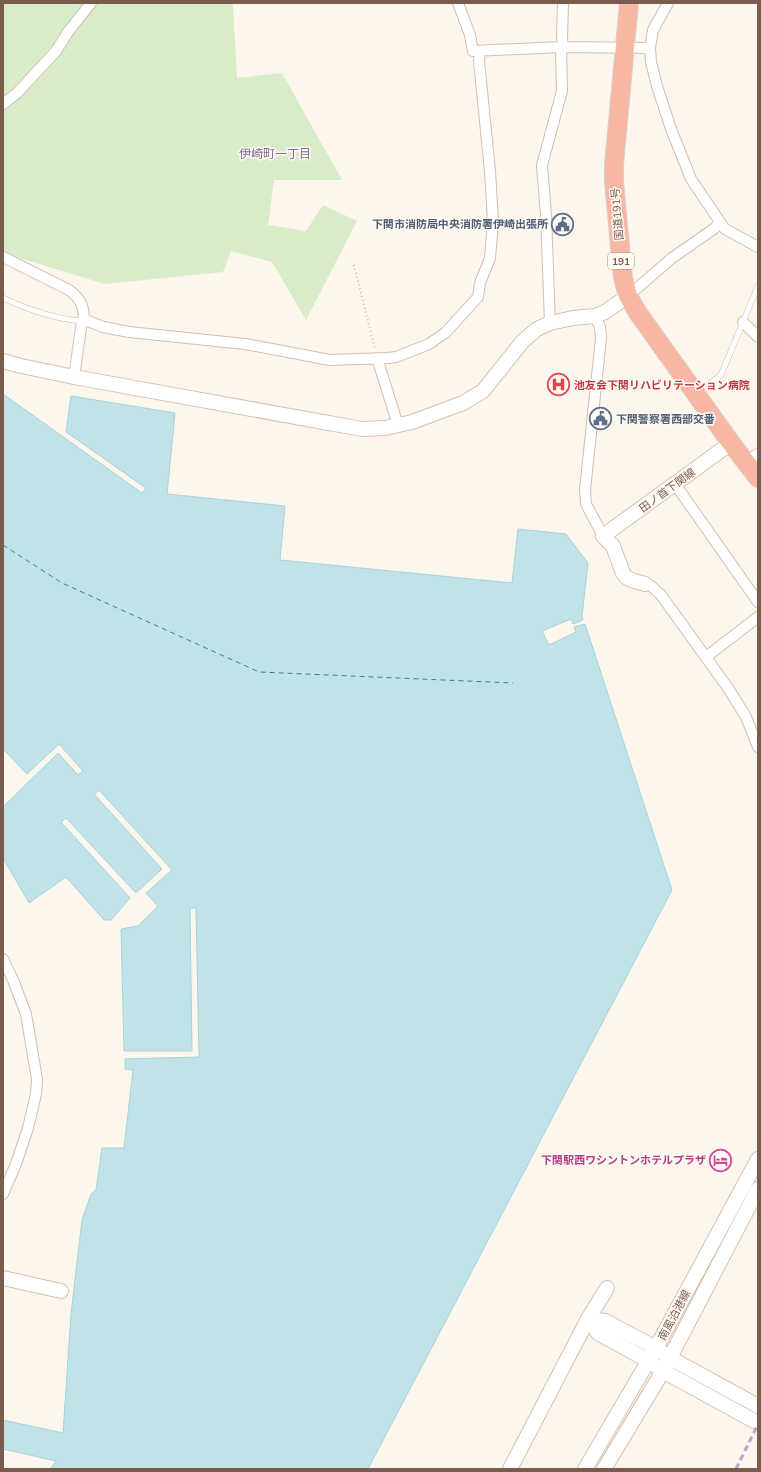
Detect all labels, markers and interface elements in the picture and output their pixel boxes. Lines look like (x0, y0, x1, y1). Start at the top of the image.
district label: 伊崎町一丁目 (239, 146, 311, 161)
street label: 国道191号 (608, 187, 626, 241)
public building icon: 下関市消防局中央消防署伊崎出張所 (550, 211, 576, 237)
place label: 下関市消防局中央消防署伊崎出張所 (372, 217, 548, 231)
road number: 191 (608, 253, 634, 269)
hospital icon: 池友会下関リハビリテーション病院 (546, 372, 572, 398)
place label: 池友会下関リハビリテーション病院 (574, 378, 750, 392)
public building icon: 下関警察署西部交番 (587, 406, 613, 432)
place label: 下関警察署西部交番 (616, 412, 715, 426)
street label: 田ノ首下関線 (636, 465, 698, 515)
hotel icon: 下関駅西ワシントンホテルプラザ (708, 1147, 734, 1173)
place label: 下関駅西ワシントンホテルプラザ (541, 1153, 706, 1167)
street label: 南風泊港線 (655, 1287, 693, 1343)

